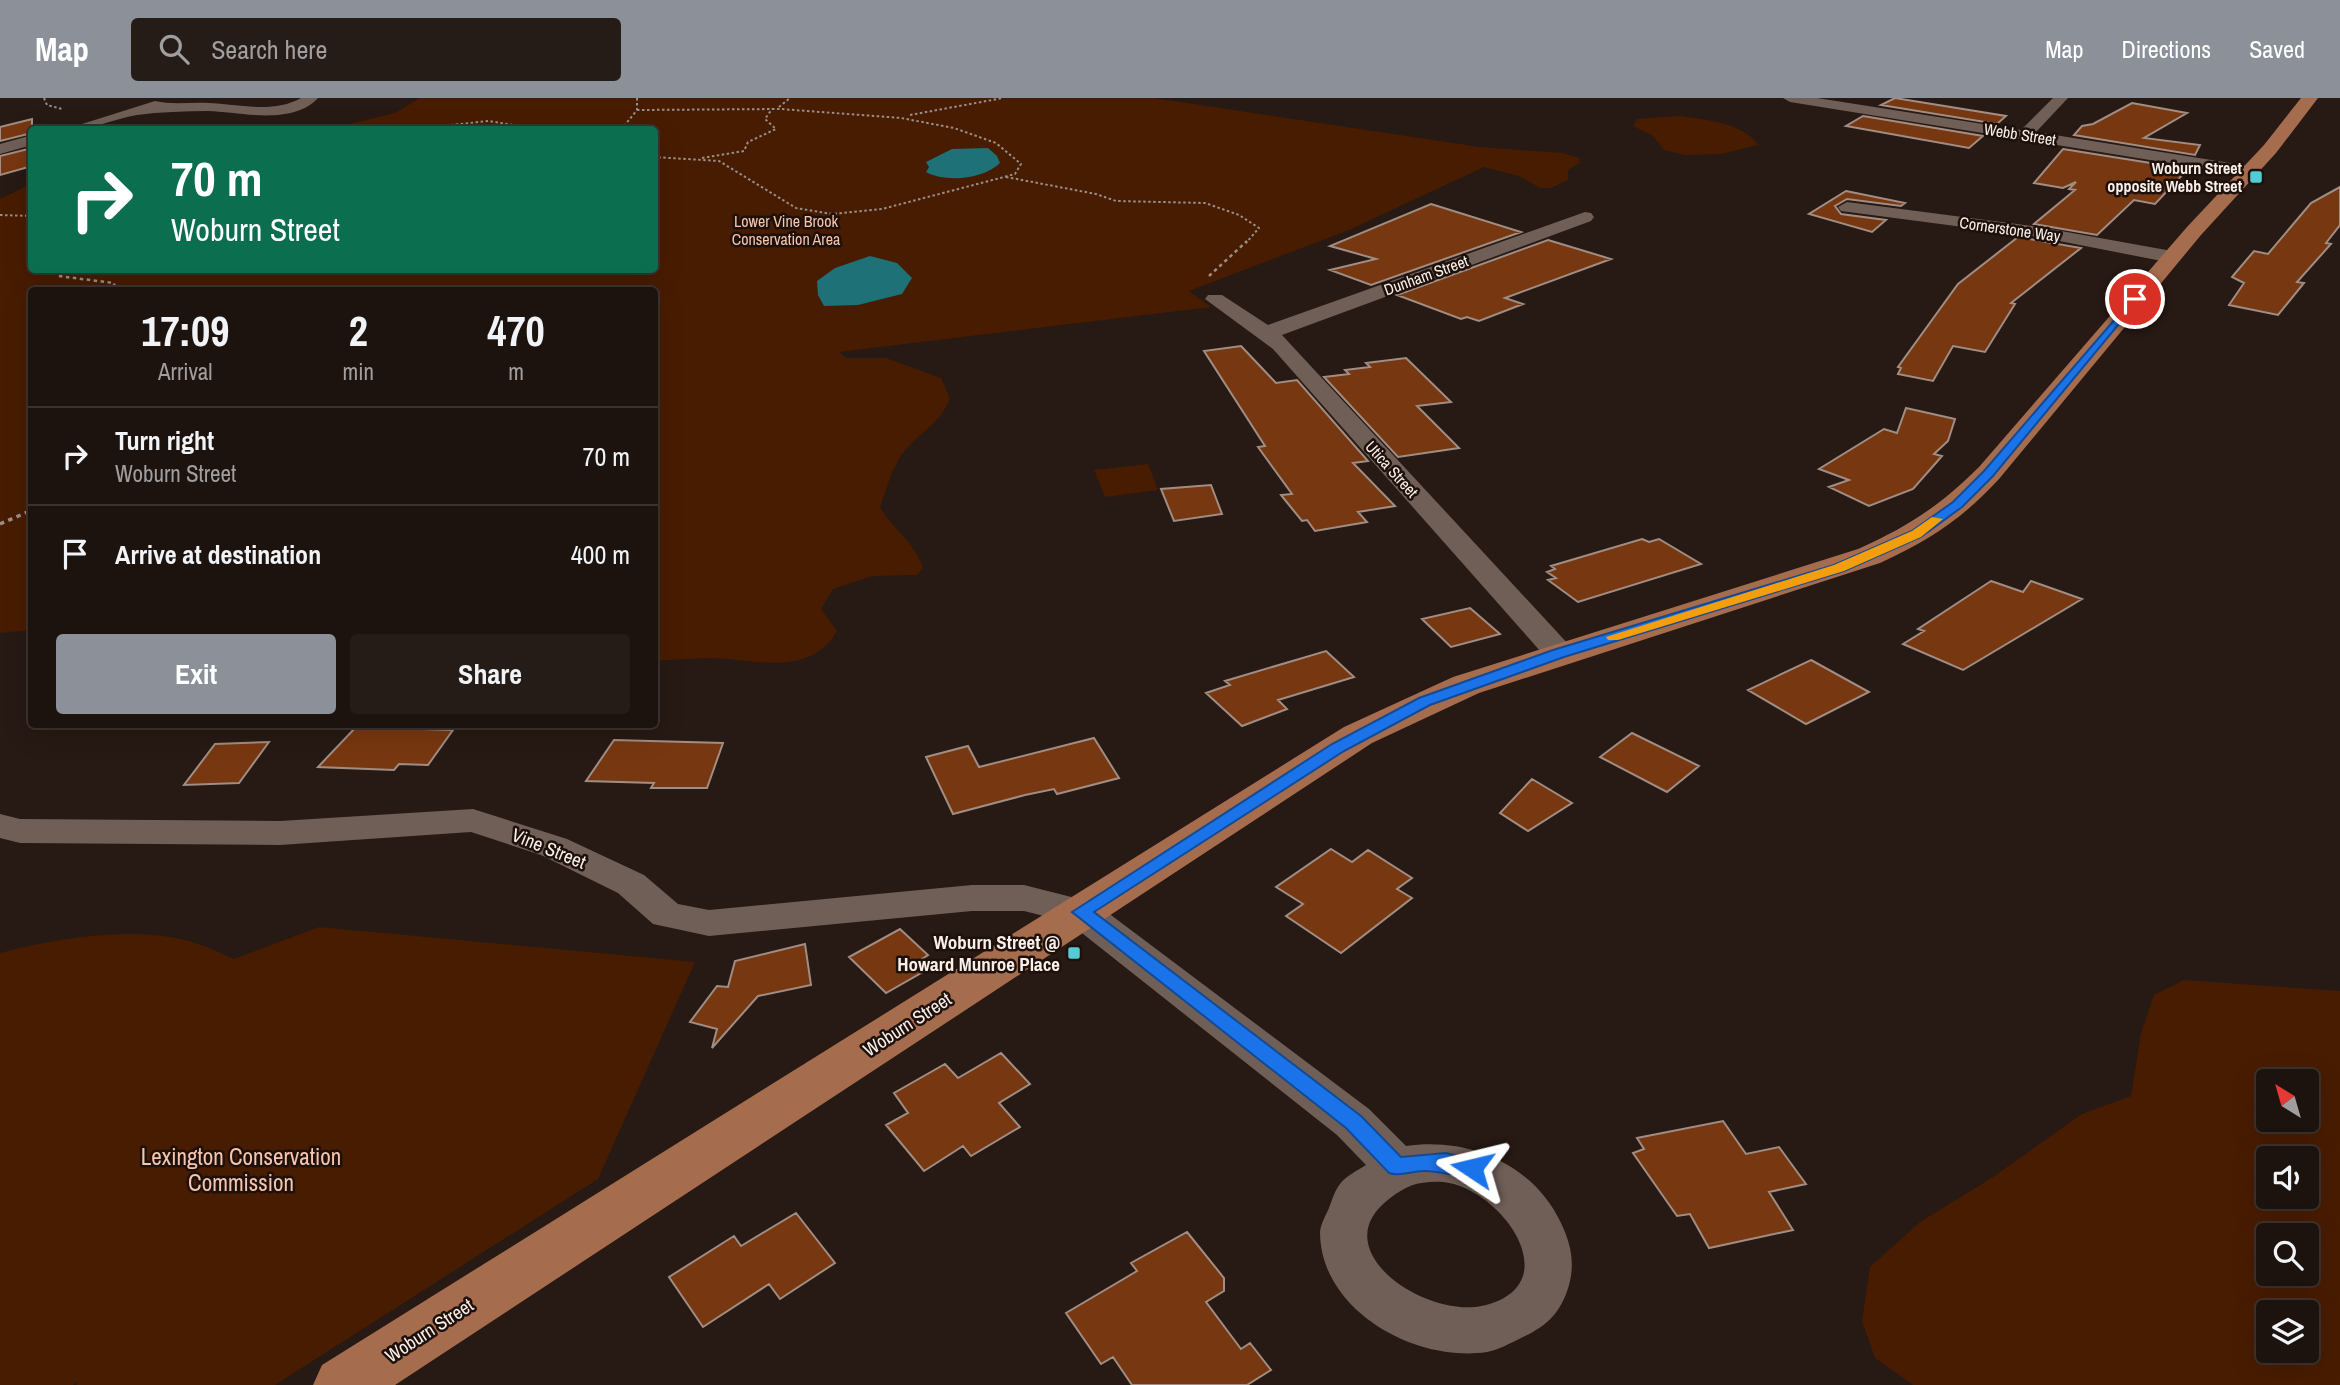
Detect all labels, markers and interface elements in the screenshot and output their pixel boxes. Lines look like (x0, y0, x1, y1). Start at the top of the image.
search box (131, 18, 621, 81)
text: Map (35, 27, 89, 71)
icon: search (155, 30, 193, 68)
text: Search here (211, 32, 327, 67)
text: Map (2045, 33, 2083, 65)
text: Directions (2121, 33, 2211, 65)
text: Saved (2249, 33, 2305, 65)
street label: Webb Street (1982, 117, 2058, 151)
text: 70 m (171, 145, 263, 211)
icon: right (56, 154, 147, 245)
place label: Woburn Street opposite Webb Street (2107, 157, 2243, 197)
marker: Woburn Street opposite Webb Street (2248, 169, 2264, 185)
text: Woburn Street (171, 208, 340, 251)
park label: Lower Vine Brook Conservation Area (732, 210, 841, 250)
street label: Cornerstone Way (1958, 211, 2062, 247)
street label: Dunham Street (1381, 249, 1472, 300)
pin (2105, 269, 2165, 329)
icon: arrive (2116, 280, 2154, 318)
text: 17:09 (141, 303, 229, 359)
text: 2 (349, 303, 368, 359)
text: 470 (487, 303, 545, 359)
text: Arrival (158, 356, 213, 387)
text: min (343, 356, 374, 387)
text: m (508, 356, 524, 387)
text: Turn right (115, 423, 214, 458)
street label: Utica Street (1361, 436, 1424, 502)
icon: right (56, 437, 94, 475)
text: 70 m (583, 439, 630, 474)
text: Woburn Street (115, 458, 236, 489)
icon: arrive (56, 535, 94, 573)
text: Arrive at destination (115, 537, 321, 572)
text: 400 m (571, 537, 630, 572)
button: Exit (56, 634, 336, 714)
button: Share (350, 634, 630, 714)
street label: Vine Street (508, 821, 591, 875)
place label: Woburn Street @ Howard Munroe Place (897, 929, 1060, 977)
marker: Woburn Street @ Howard Munroe Place (1066, 945, 1082, 961)
street label: Woburn Street (858, 985, 957, 1062)
north arrow (2256, 1069, 2319, 1132)
map controls (2256, 1069, 2319, 1363)
position arrow (1435, 1131, 1509, 1205)
park label: Lexington Conservation Commission (141, 1141, 341, 1198)
button: sound (2256, 1146, 2319, 1209)
button: search (2256, 1223, 2319, 1286)
street label: Woburn Street (380, 1291, 479, 1368)
button: layers (2256, 1300, 2319, 1363)

